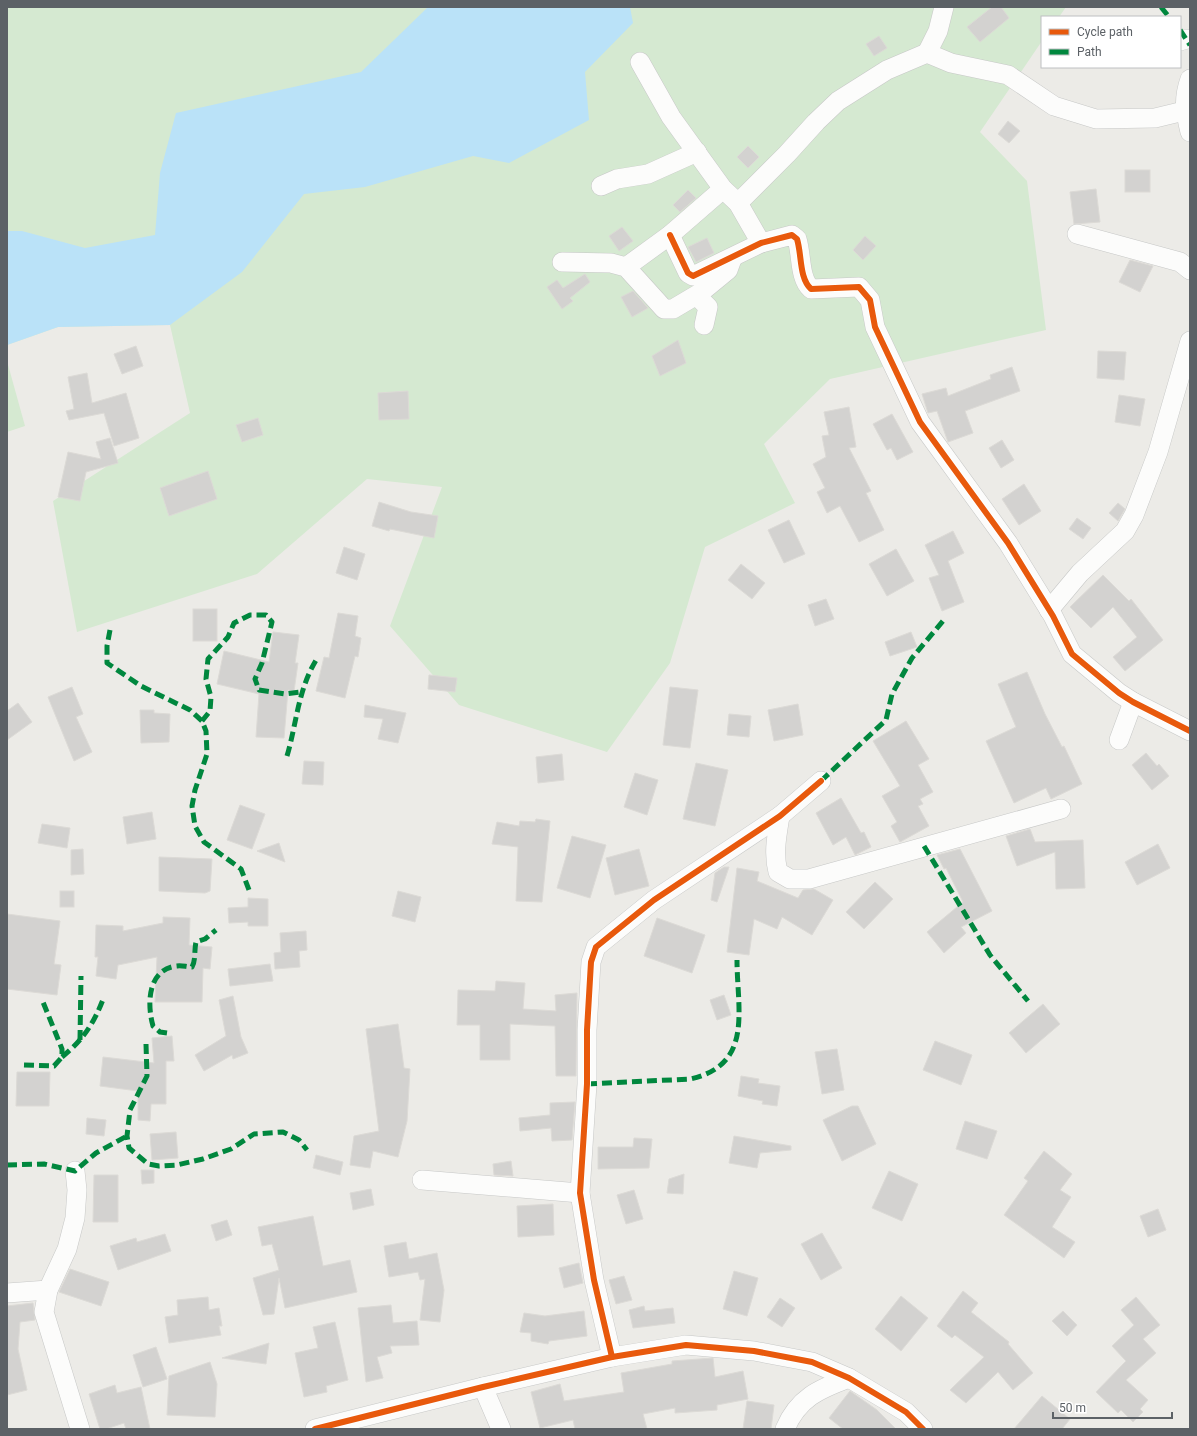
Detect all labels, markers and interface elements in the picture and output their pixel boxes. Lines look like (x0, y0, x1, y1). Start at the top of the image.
legend (1041, 16, 1181, 68)
text: Cycle path (1077, 25, 1133, 39)
text: Path (1077, 45, 1102, 59)
scale bar (1053, 1394, 1172, 1420)
text: 50 m (1059, 1401, 1086, 1415)

